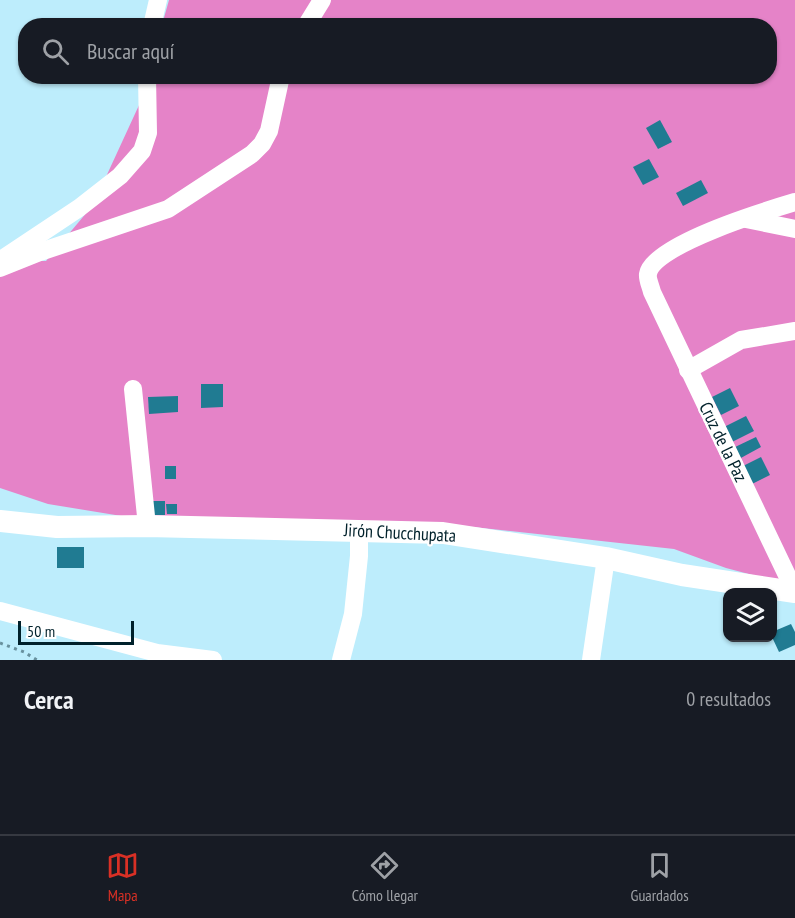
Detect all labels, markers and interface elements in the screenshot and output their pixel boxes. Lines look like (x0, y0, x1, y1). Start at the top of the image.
search box (18, 18, 777, 84)
icon: search (39, 35, 72, 68)
text: Buscar aquí (87, 37, 174, 65)
street label: Cruz de la Paz (694, 398, 753, 486)
street label: Jirón Chucchupata (342, 518, 457, 547)
map controls (723, 588, 777, 642)
button: layers (723, 588, 777, 642)
scale bar (18, 618, 134, 646)
text: 50 m (27, 621, 55, 641)
text: Cerca (24, 683, 74, 716)
text: 0 resultados (686, 686, 771, 712)
tab: Mapa (106, 849, 139, 905)
tab: Cómo llegar (352, 849, 418, 905)
tab: Guardados (631, 849, 689, 905)

